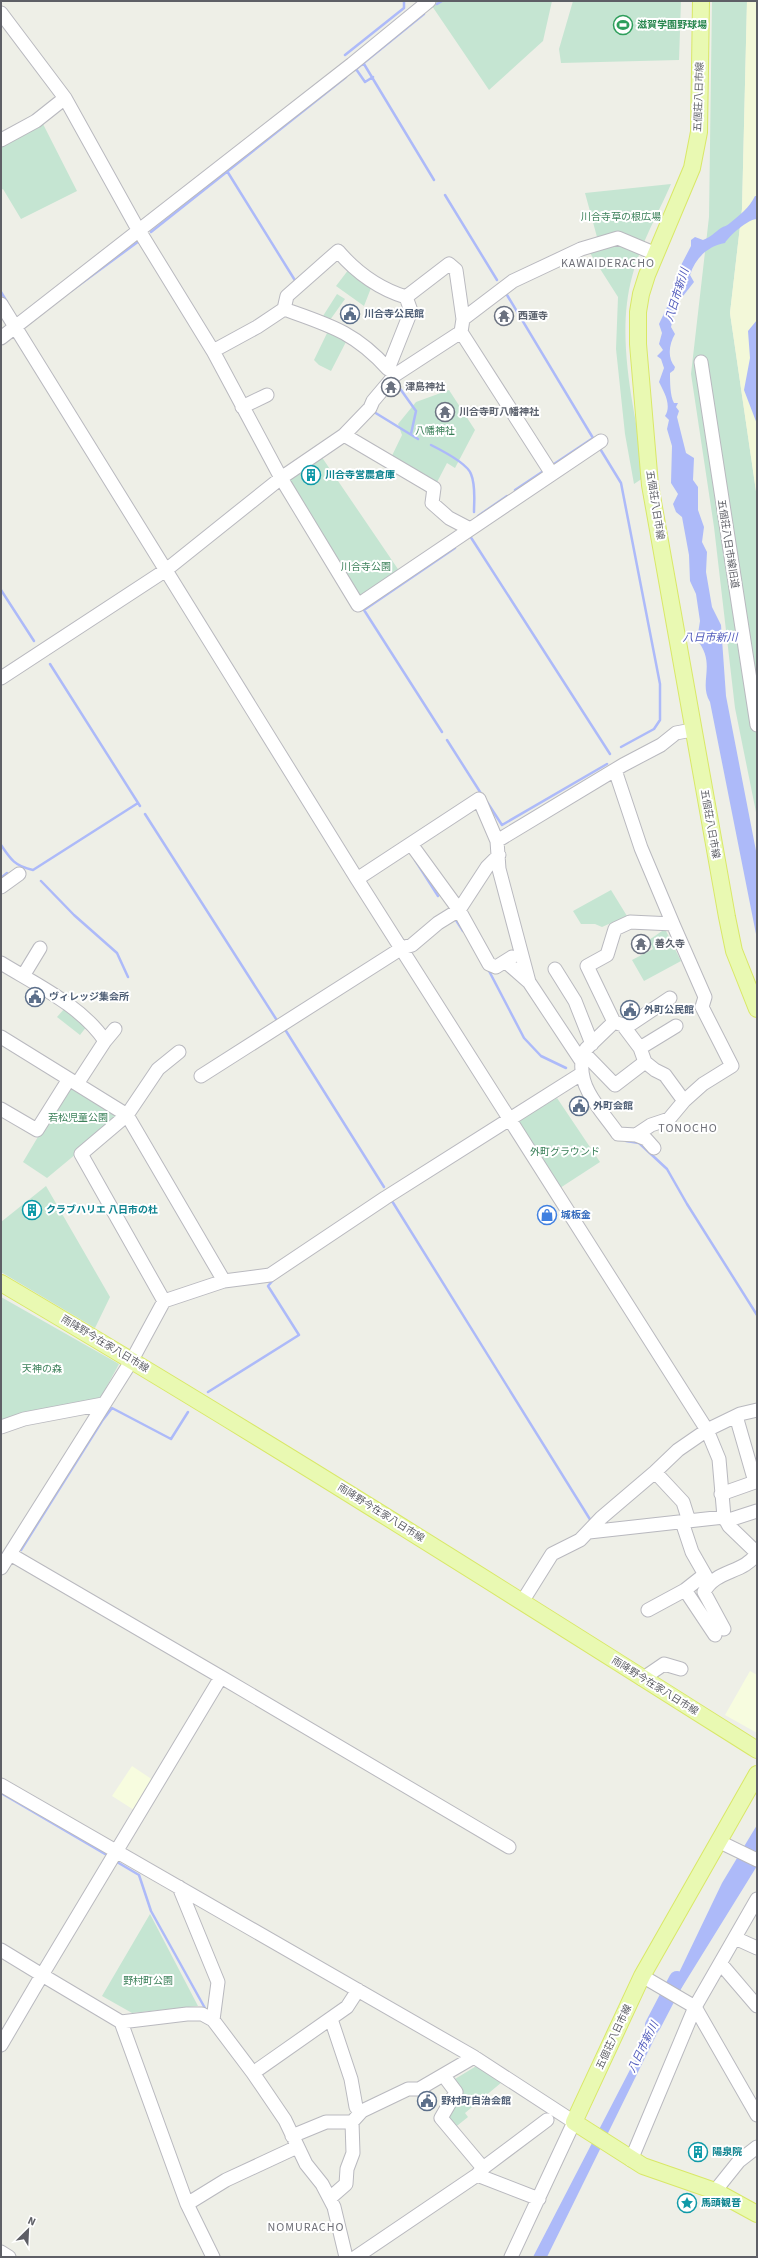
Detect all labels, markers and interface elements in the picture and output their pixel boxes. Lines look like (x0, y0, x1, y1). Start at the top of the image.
sports icon: 滋賀学園野球場 (612, 14, 634, 36)
place label: 滋賀学園野球場 (637, 18, 707, 32)
street label: 五個荘八日市線 (691, 62, 707, 132)
park label: 川合寺草の根広場 (581, 210, 661, 224)
district label: KAWAIDERACHO (561, 255, 655, 272)
water label: 八日市新川 (662, 266, 693, 323)
public building icon: 川合寺公民館 (339, 303, 361, 325)
temple icon: 西蓮寺 (493, 305, 515, 327)
place label: 川合寺公民館 (364, 307, 424, 321)
place label: 西蓮寺 (518, 309, 548, 323)
temple icon: 津島神社 (380, 376, 402, 398)
place label: 津島神社 (405, 380, 446, 394)
temple icon: 川合寺町八幡神社 (434, 401, 456, 423)
place label: 川合寺町八幡神社 (459, 405, 540, 419)
park label: 八幡神社 (415, 424, 455, 438)
building icon: 川合寺営農倉庫 (300, 464, 322, 486)
place label: 川合寺営農倉庫 (325, 468, 395, 482)
street label: 五個荘八日市線 (643, 469, 667, 541)
street label: 五個荘八日市線旧道 (714, 498, 742, 590)
park label: 川合寺公園 (341, 560, 391, 574)
water label: 八日市新川 (683, 630, 738, 645)
street label: 五個荘八日市線 (697, 788, 723, 860)
temple icon: 善久寺 (630, 933, 652, 955)
place label: 善久寺 (655, 937, 685, 951)
public building icon: ヴィレッジ集会所 (24, 986, 46, 1008)
place label: ヴィレッジ集会所 (49, 990, 129, 1004)
public building icon: 外町公民館 (619, 999, 641, 1021)
place label: 外町公民館 (644, 1003, 694, 1017)
public building icon: 外町会館 (568, 1095, 590, 1117)
place label: 外町会館 (593, 1099, 633, 1113)
park label: 若松児童公園 (48, 1111, 108, 1125)
district label: TONOCHO (658, 1120, 718, 1137)
park label: 外町グラウンド (530, 1145, 600, 1159)
building icon: クラブハリエ 八日市の杜 (21, 1199, 43, 1221)
place label: クラブハリエ 八日市の杜 (46, 1203, 158, 1217)
shop icon: 城板金 (536, 1204, 558, 1226)
place label: 城板金 (561, 1208, 591, 1222)
street label: 雨降野今在家八日市線 (59, 1312, 151, 1376)
park label: 天神の森 (22, 1362, 62, 1376)
street label: 雨降野今在家八日市線 (335, 1481, 427, 1545)
street label: 雨降野今在家八日市線 (609, 1654, 701, 1718)
park label: 野村町公園 (123, 1974, 173, 1988)
street label: 五個荘八日市線 (593, 2002, 635, 2072)
water label: 八日市新川 (624, 2018, 662, 2075)
public building icon: 野村町自治会館 (416, 2090, 438, 2112)
place label: 野村町自治会館 (441, 2094, 511, 2108)
building icon: 陽泉院 (687, 2141, 709, 2163)
place label: 陽泉院 (712, 2145, 742, 2159)
place icon: 馬頭観音 (676, 2192, 698, 2214)
place label: 馬頭観音 (701, 2196, 741, 2210)
north arrow (8, 2210, 48, 2250)
text: N (25, 2213, 38, 2230)
district label: NOMURACHO (267, 2219, 345, 2236)

